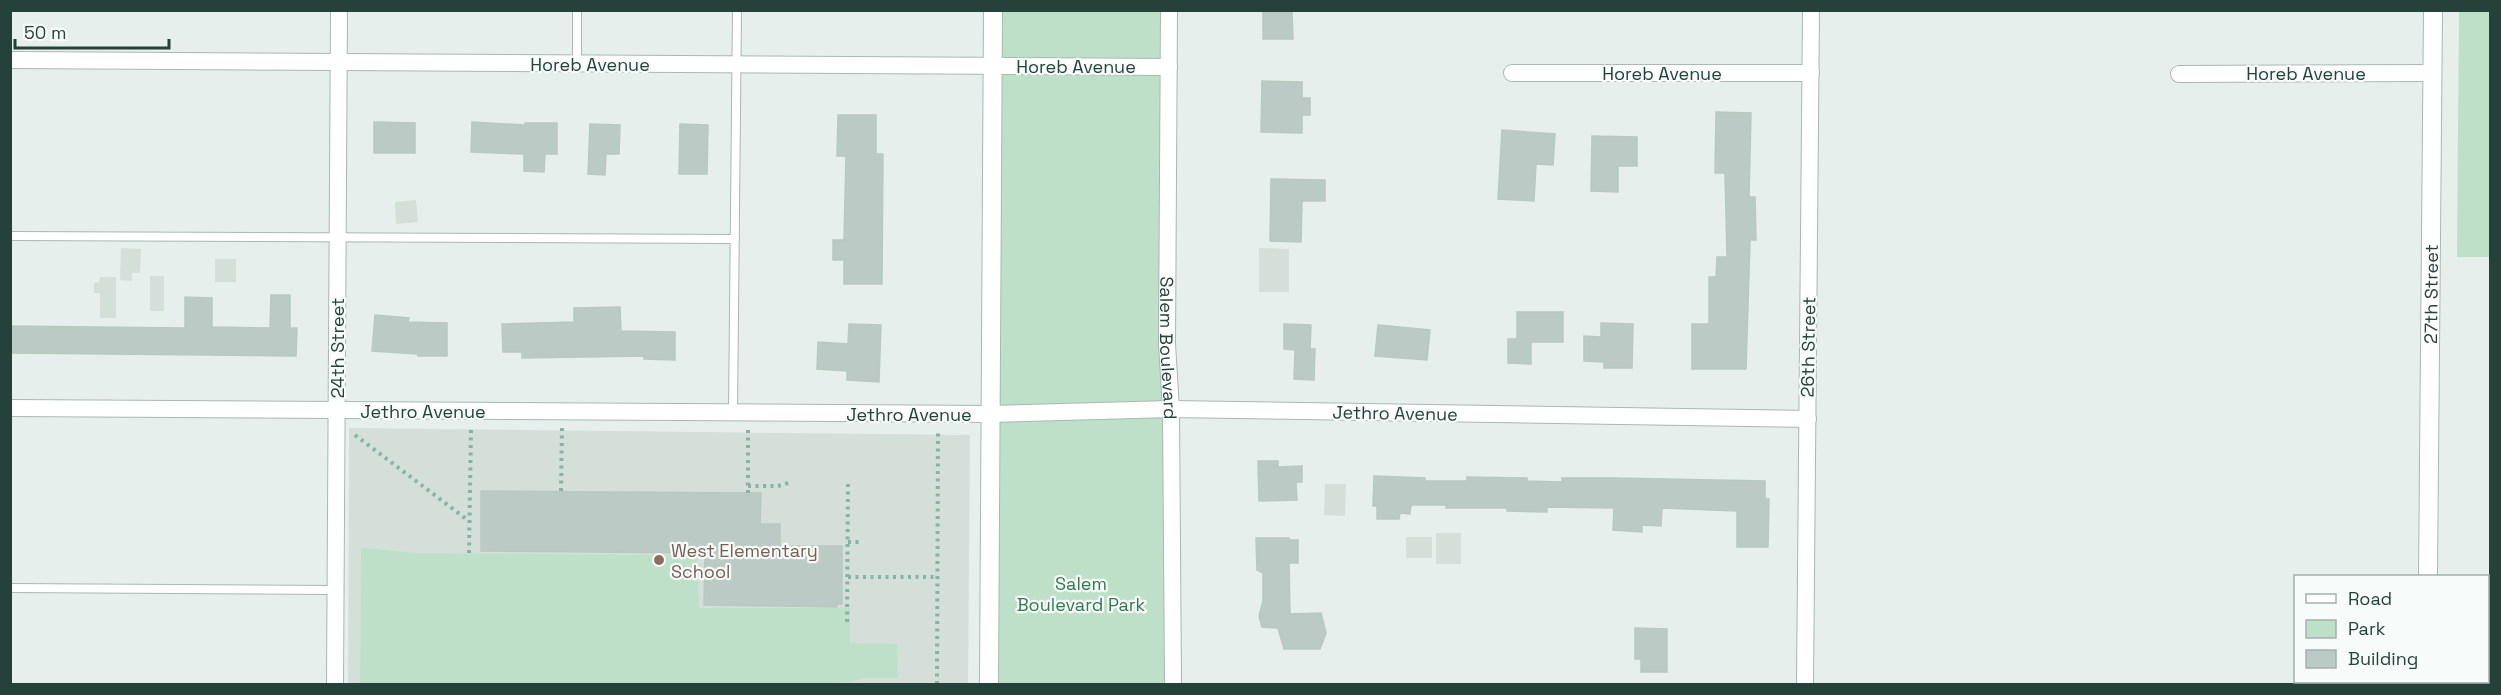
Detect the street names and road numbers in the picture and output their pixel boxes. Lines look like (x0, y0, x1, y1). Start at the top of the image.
street label: Horeb Avenue (530, 53, 650, 76)
street label: Horeb Avenue (1016, 55, 1136, 78)
street label: Horeb Avenue (1602, 62, 1722, 85)
street label: Horeb Avenue (2246, 62, 2366, 85)
street label: 27th Street (2419, 244, 2442, 344)
street label: Salem Boulevard (1155, 276, 1183, 420)
street label: 26th Street (1796, 296, 1820, 398)
street label: 24th Street (326, 298, 349, 398)
street label: Jethro Avenue (360, 400, 486, 423)
street label: Jethro Avenue (1332, 400, 1458, 426)
street label: Jethro Avenue (846, 403, 972, 426)

